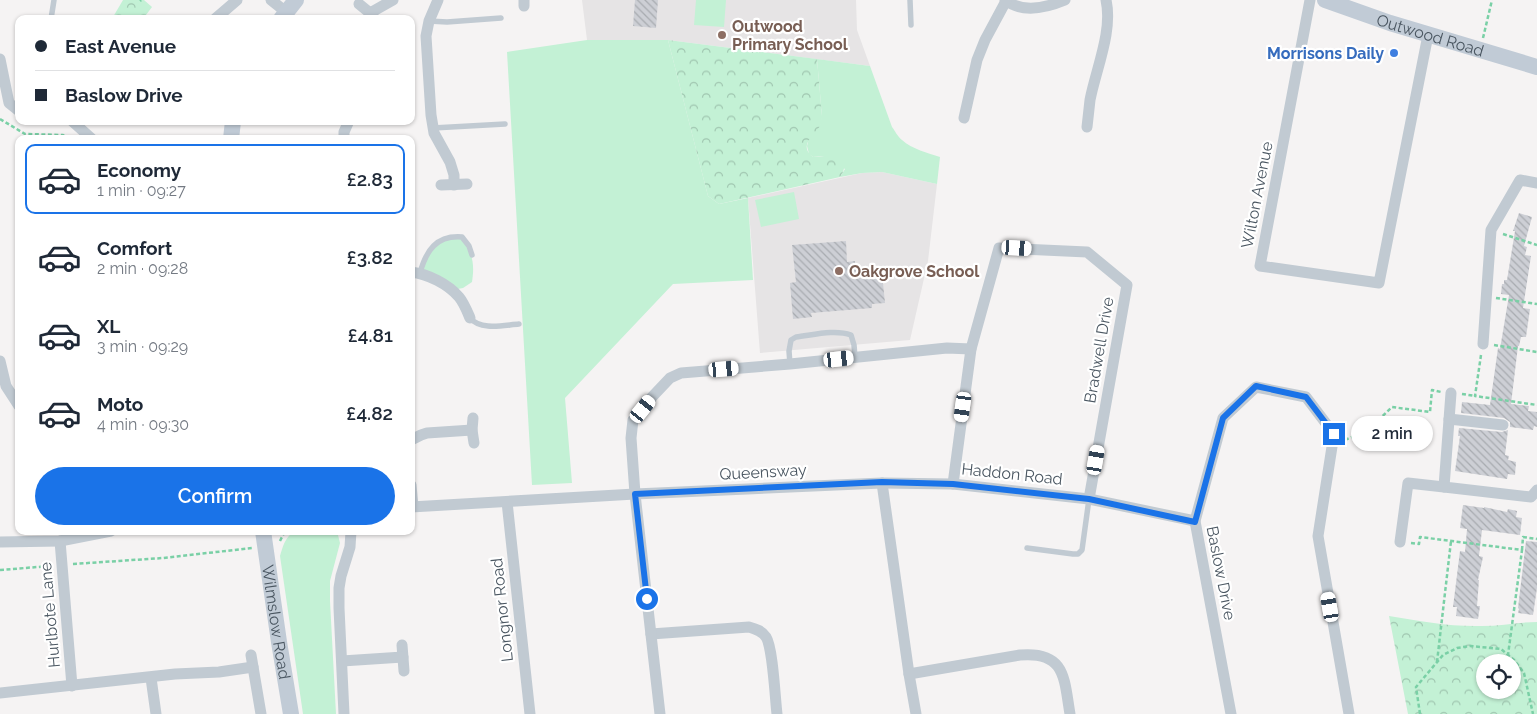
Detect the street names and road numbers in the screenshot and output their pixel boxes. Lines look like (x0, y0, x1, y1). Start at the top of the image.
street label: Outwood Road (1374, 10, 1486, 60)
street label: Wilton Avenue (1237, 140, 1277, 250)
street label: Bradwell Drive (1080, 295, 1118, 405)
street label: Haddon Road (960, 459, 1064, 489)
street label: Queensway (719, 460, 807, 484)
street label: Baslow Drive (1203, 524, 1239, 622)
street label: Longnor Road (487, 557, 517, 663)
street label: Hurlbote Lane (36, 561, 64, 669)
street label: Wilmslow Road (258, 563, 295, 681)

